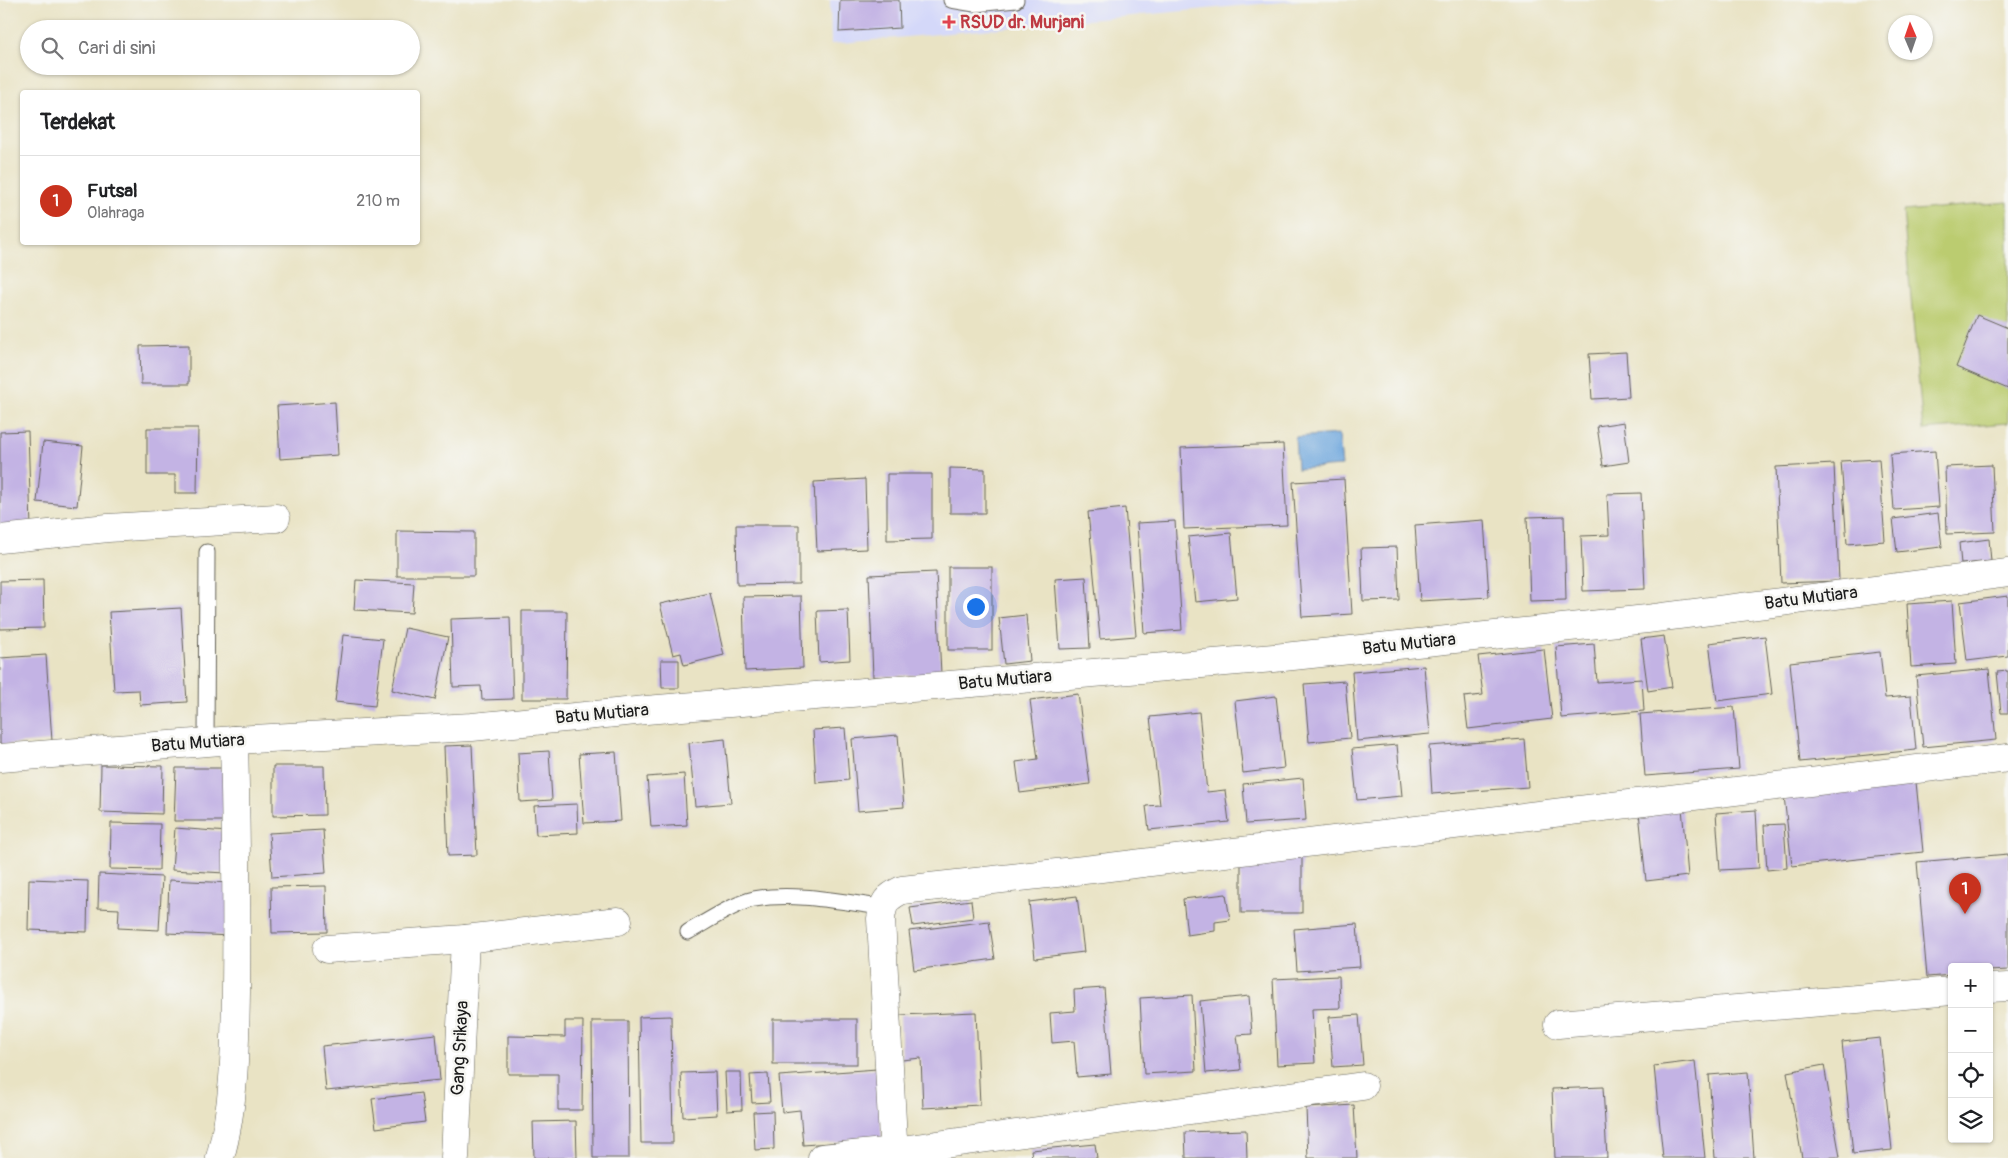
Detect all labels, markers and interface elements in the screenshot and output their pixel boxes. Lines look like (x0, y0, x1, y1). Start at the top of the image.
place label: RSUD dr. Murjani (960, 11, 1084, 34)
marker: RSUD dr. Murjani (942, 15, 956, 29)
north arrow (1888, 15, 1933, 60)
search box (20, 20, 420, 75)
icon: search (38, 34, 66, 62)
text: Cari di sini (78, 36, 155, 60)
text: Terdekat (40, 109, 115, 136)
text: Futsal (87, 179, 138, 203)
text: 1 (53, 191, 59, 211)
text: 210 m (356, 191, 400, 211)
text: Olahraga (87, 203, 145, 223)
street label: Batu Mutiara (1763, 581, 1859, 615)
your location (963, 594, 989, 620)
street label: Batu Mutiara (1361, 628, 1457, 660)
street label: Batu Mutiara (957, 664, 1053, 696)
street label: Batu Mutiara (554, 698, 650, 730)
street label: Batu Mutiara (150, 728, 246, 758)
pin: 1 (1949, 873, 1981, 914)
map controls (1948, 963, 1993, 1143)
button: + (1948, 963, 1993, 1008)
street label: Gang Srikaya (446, 1000, 474, 1096)
button: − (1948, 1008, 1993, 1053)
button: locate (1948, 1053, 1993, 1098)
button: layers (1948, 1098, 1993, 1143)

